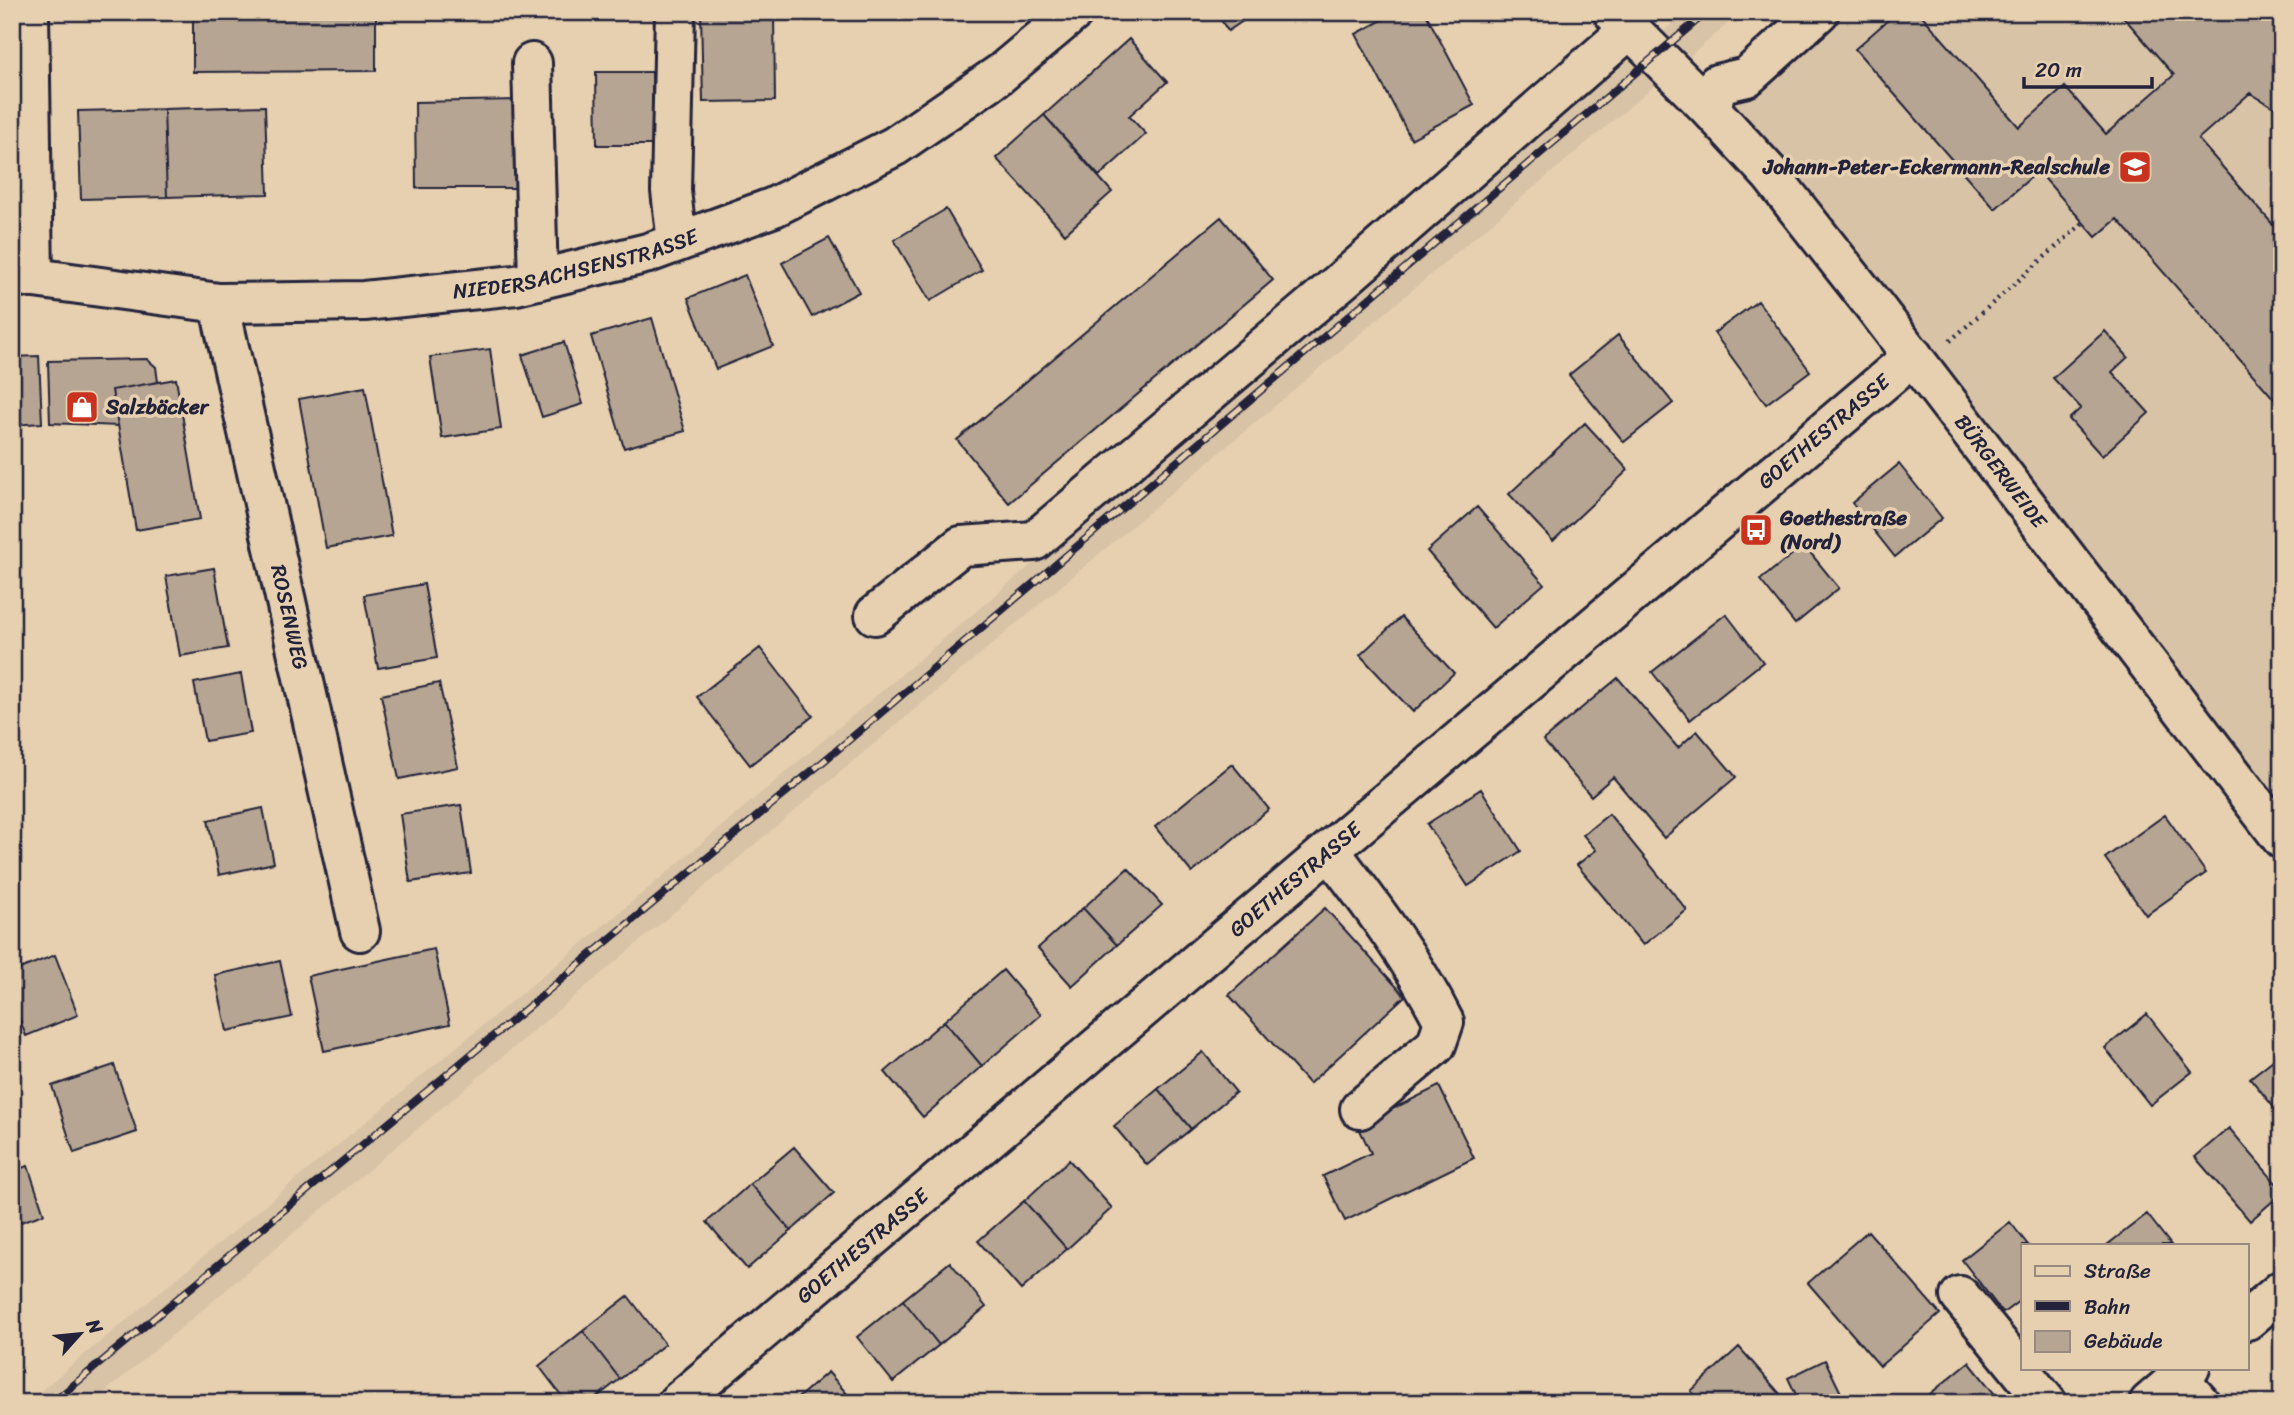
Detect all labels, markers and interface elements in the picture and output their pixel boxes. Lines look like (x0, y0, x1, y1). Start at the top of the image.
scale bar (2024, 46, 2152, 90)
text: 20 m (2035, 51, 2082, 89)
place label: Johann-Peter-Eckermann-Realschule (1762, 148, 2110, 186)
school or university icon: Johann-Peter-Eckermann-Realschule (2116, 148, 2154, 186)
street label: NIEDERSACHSENSTRASSE (451, 217, 705, 311)
street label: GOETHESTRASSE (1749, 363, 1900, 499)
shop icon: Salzbäcker (63, 388, 101, 426)
place label: Salzbäcker (105, 388, 210, 426)
street label: BÜRGERWEIDE (1944, 406, 2058, 538)
place label: Goethestraße (Nord) (1779, 499, 1907, 561)
bus stop icon: Goethestraße (Nord) (1737, 511, 1775, 549)
street label: ROSENWEG (259, 561, 320, 674)
street label: GOETHESTRASSE (1220, 811, 1371, 947)
street label: GOETHESTRASSE (787, 1177, 939, 1314)
legend (2021, 1244, 2248, 1370)
text: Straße (2084, 1252, 2151, 1290)
text: Bahn (2084, 1288, 2130, 1326)
north arrow (46, 1300, 116, 1370)
text: N (77, 1312, 113, 1341)
text: Gebäude (2084, 1322, 2162, 1360)

